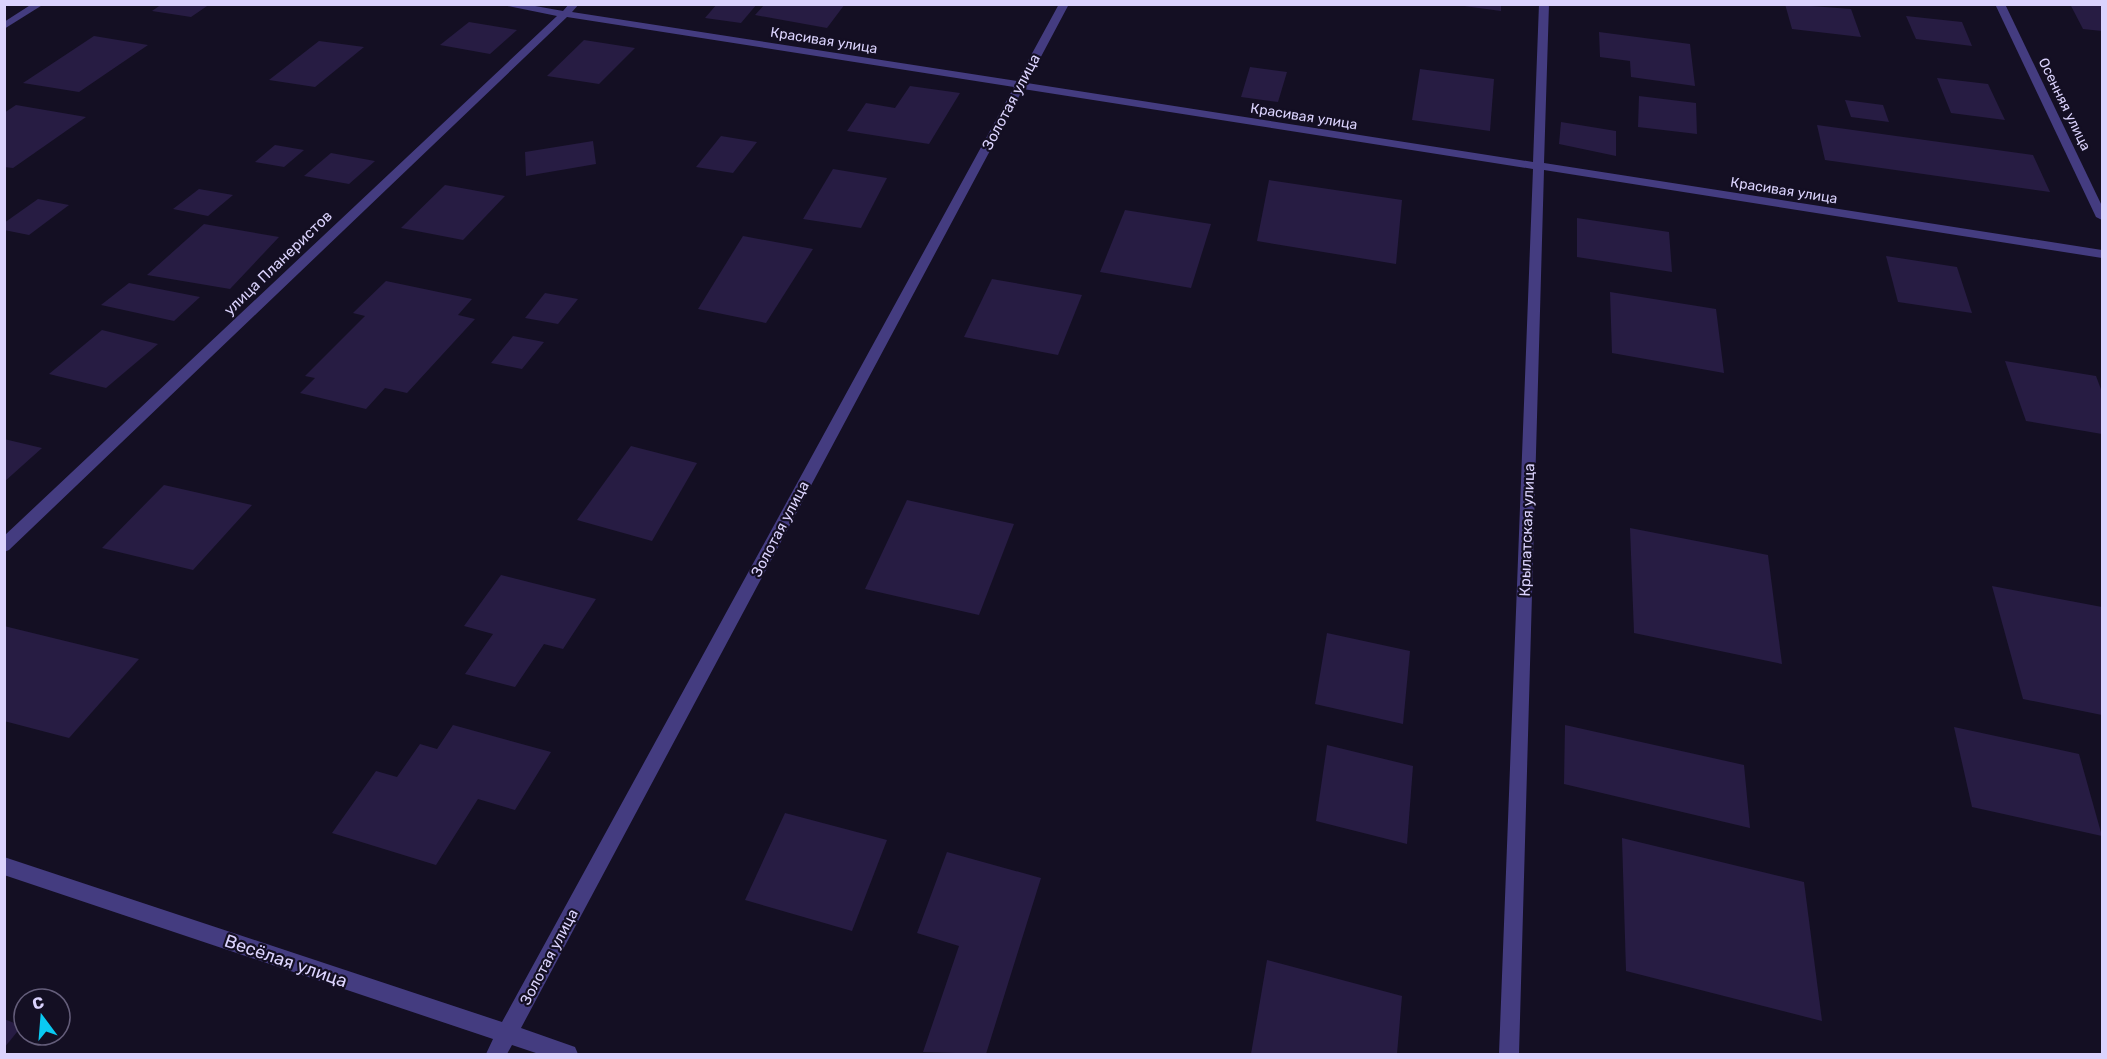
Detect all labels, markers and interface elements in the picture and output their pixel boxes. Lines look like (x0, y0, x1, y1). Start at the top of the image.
street label: Красивая улица (769, 24, 879, 57)
street label: Золотая улица (978, 51, 1044, 153)
street label: Осенняя улица (2035, 55, 2094, 153)
street label: Красивая улица (1249, 100, 1359, 133)
street label: Красивая улица (1729, 174, 1839, 207)
street label: улица Планеристов (220, 207, 336, 319)
street label: Крылатская улица (1516, 463, 1538, 597)
street label: Золотая улица (747, 478, 813, 580)
street label: Золотая улица (516, 906, 582, 1008)
street label: Весёлая улица (222, 930, 350, 992)
north arrow (12, 987, 72, 1047)
text: С (30, 992, 46, 1014)

